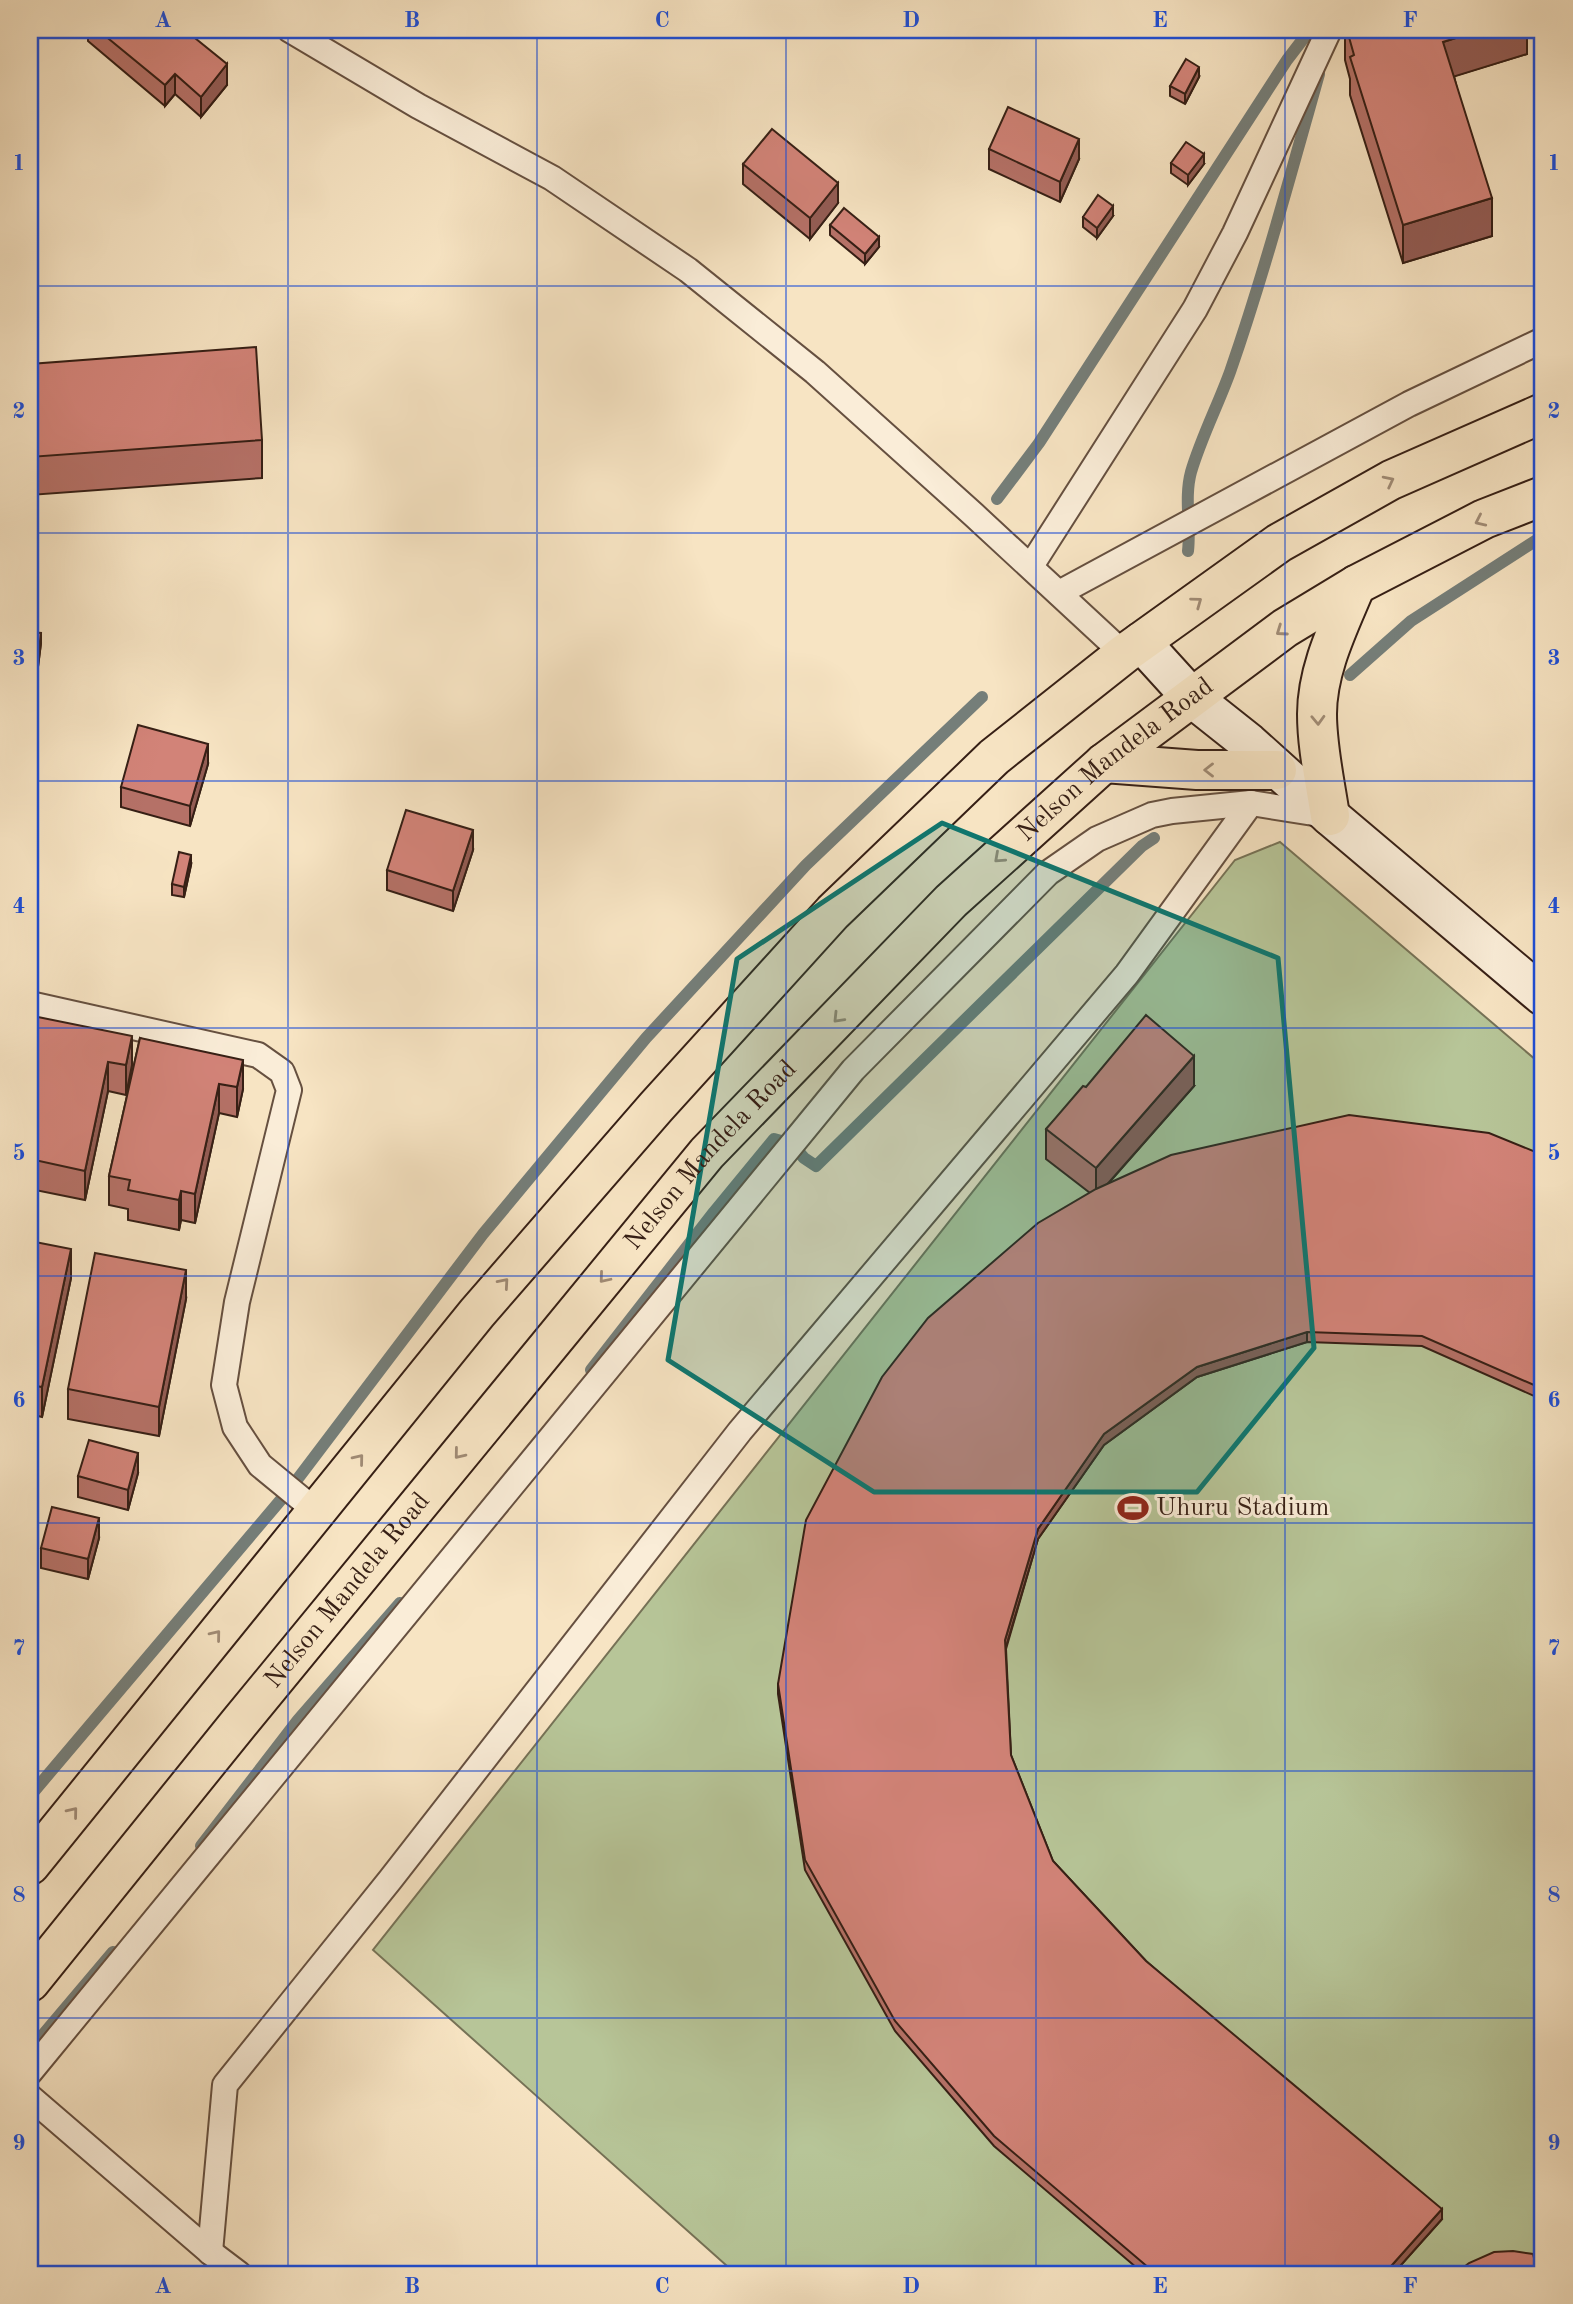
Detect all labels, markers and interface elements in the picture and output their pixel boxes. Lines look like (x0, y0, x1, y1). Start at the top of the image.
text: A (154, 9, 172, 32)
text: B (404, 9, 420, 32)
text: C (654, 9, 670, 32)
text: D (902, 9, 920, 32)
text: E (1152, 9, 1168, 32)
text: F (1402, 9, 1418, 32)
text: 1 (12, 152, 26, 175)
text: 1 (1547, 152, 1561, 175)
text: 2 (12, 400, 26, 423)
text: 2 (1547, 400, 1561, 423)
one-way arrow (1382, 476, 1395, 490)
one-way arrow (1475, 513, 1487, 527)
one-way arrow (1189, 598, 1202, 610)
one-way arrow (1276, 623, 1289, 635)
text: 3 (12, 647, 26, 670)
text: 3 (1547, 647, 1561, 670)
street label: Nelson Mandela Road (1013, 673, 1218, 847)
one-way arrow (1310, 715, 1325, 726)
one-way arrow (1203, 762, 1214, 778)
one-way arrow (994, 850, 1007, 862)
text: 4 (12, 895, 26, 918)
text: 4 (1547, 895, 1561, 918)
one-way arrow (833, 1010, 846, 1023)
street label: Nelson Mandela Road (620, 1056, 802, 1255)
text: 5 (12, 1142, 26, 1165)
text: 5 (1547, 1142, 1561, 1165)
one-way arrow (600, 1270, 612, 1283)
one-way arrow (495, 1278, 508, 1291)
text: 6 (12, 1389, 26, 1412)
text: 6 (1547, 1389, 1561, 1412)
one-way arrow (455, 1447, 468, 1459)
one-way arrow (351, 1454, 363, 1467)
street label: Nelson Mandela Road (260, 1488, 435, 1693)
sports icon: Uhuru Stadium (1116, 1491, 1150, 1525)
place label: Uhuru Stadium (1156, 1495, 1329, 1521)
one-way arrow (208, 1631, 220, 1644)
text: 7 (12, 1637, 26, 1660)
text: 7 (1547, 1637, 1561, 1660)
one-way arrow (64, 1808, 77, 1820)
text: 8 (12, 1884, 26, 1907)
text: 8 (1547, 1884, 1561, 1907)
text: 9 (12, 2132, 26, 2155)
text: 9 (1547, 2132, 1561, 2155)
text: A (154, 2275, 172, 2298)
text: B (404, 2275, 420, 2298)
text: C (654, 2275, 670, 2298)
text: D (902, 2275, 920, 2298)
text: E (1152, 2275, 1168, 2298)
text: F (1402, 2275, 1418, 2298)

